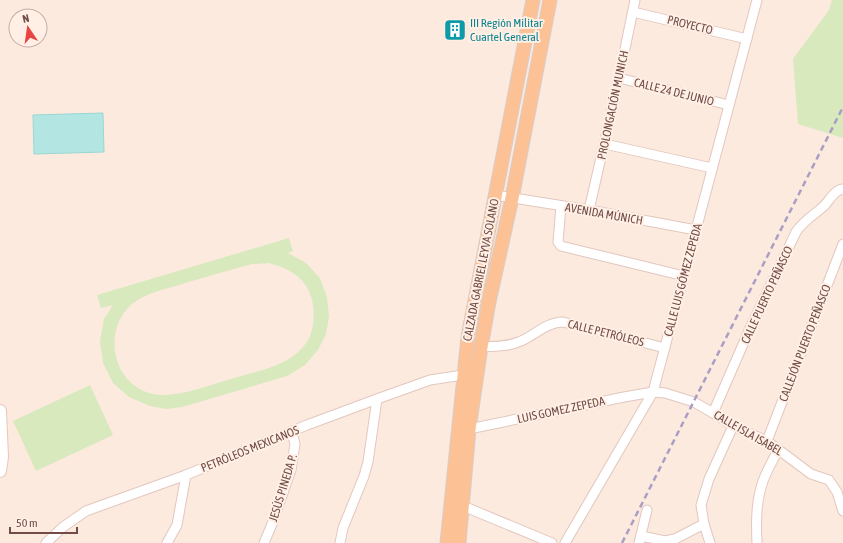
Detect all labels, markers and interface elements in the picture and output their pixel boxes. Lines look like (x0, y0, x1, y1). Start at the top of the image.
north arrow (8, 8, 48, 48)
text: N (21, 12, 30, 25)
street label: PROYECTO (666, 13, 714, 37)
place label: III Región Militar Cuartel General (470, 16, 543, 44)
building icon: III Región Militar Cuartel General (442, 17, 468, 43)
street label: PROLONGACIÓN MUNICH (595, 49, 631, 161)
street label: CALLE 24 DE JUNIO (633, 75, 715, 109)
street label: CALZADA GABRIEL LEYVA SOLANO (460, 198, 502, 342)
street label: AVENIDA MÚNICH (564, 200, 644, 228)
street label: CALLE LUIS GÓMEZ ZEPEDA (661, 222, 705, 338)
street label: CALLE PUERTO PEÑASCO (738, 244, 796, 346)
street label: CALLEJÓN PUERTO PEÑASCO (776, 283, 834, 403)
street label: CALLE PETRÓLEOS (566, 317, 646, 349)
street label: LUIS GOMEZ ZEPEDA (516, 394, 606, 426)
street label: CALLE ISLA ISABEL (711, 408, 785, 458)
street label: PETRÓLEOS MEXICANOS (199, 423, 301, 475)
street label: JESÚS PINEDA P. (266, 453, 300, 523)
scale bar (10, 509, 77, 535)
text: 50 m (16, 516, 38, 530)

